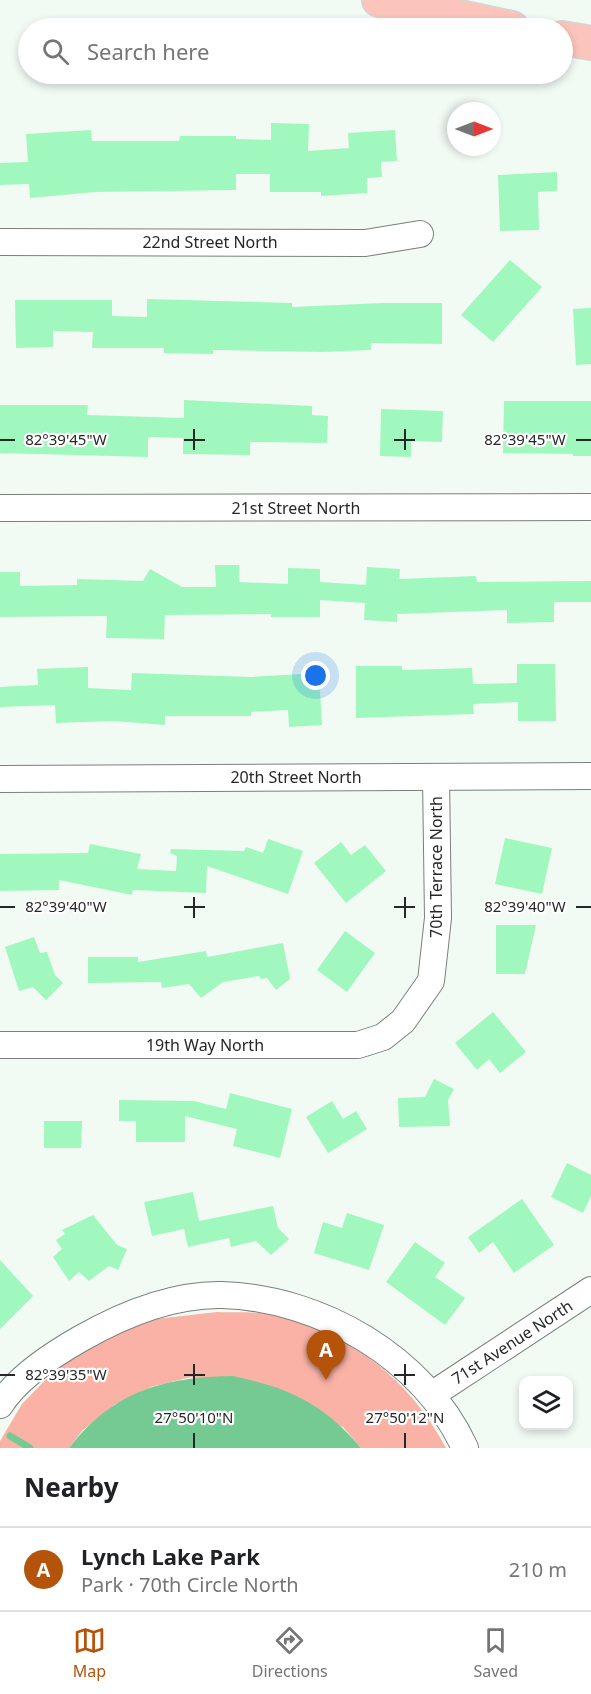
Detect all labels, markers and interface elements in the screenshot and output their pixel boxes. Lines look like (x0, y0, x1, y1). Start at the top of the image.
search box (18, 18, 573, 84)
icon: search (39, 35, 72, 68)
text: Search here (87, 36, 209, 66)
north arrow (447, 102, 501, 156)
street label: 22nd Street North (142, 231, 278, 253)
text: 82°39'45"W (25, 429, 107, 449)
text: 82°39'45"W (484, 429, 566, 449)
street label: 21st Street North (232, 497, 360, 519)
your location (301, 661, 330, 690)
street label: 20th Street North (230, 766, 362, 788)
street label: 70th Terrace North (425, 796, 447, 938)
text: 82°39'40"W (25, 896, 107, 916)
text: 82°39'40"W (484, 896, 566, 916)
street label: 19th Way North (146, 1034, 264, 1056)
street label: 71st Avenue North (447, 1295, 577, 1389)
pin: A (306, 1330, 346, 1380)
text: 82°39'35"W (25, 1364, 107, 1384)
map controls (519, 1376, 573, 1430)
button: layers (519, 1376, 573, 1430)
text: 27°50'10"N (155, 1407, 233, 1427)
text: 27°50'12"N (366, 1407, 444, 1427)
text: Nearby (24, 1469, 119, 1505)
text: Lynch Lake Park (81, 1541, 260, 1571)
text: A (37, 1556, 50, 1583)
text: 210 m (509, 1556, 567, 1583)
text: Park · 70th Circle North (81, 1571, 299, 1598)
tab: Map (73, 1624, 106, 1682)
tab: Directions (252, 1624, 328, 1682)
tab: Saved (473, 1624, 518, 1682)

